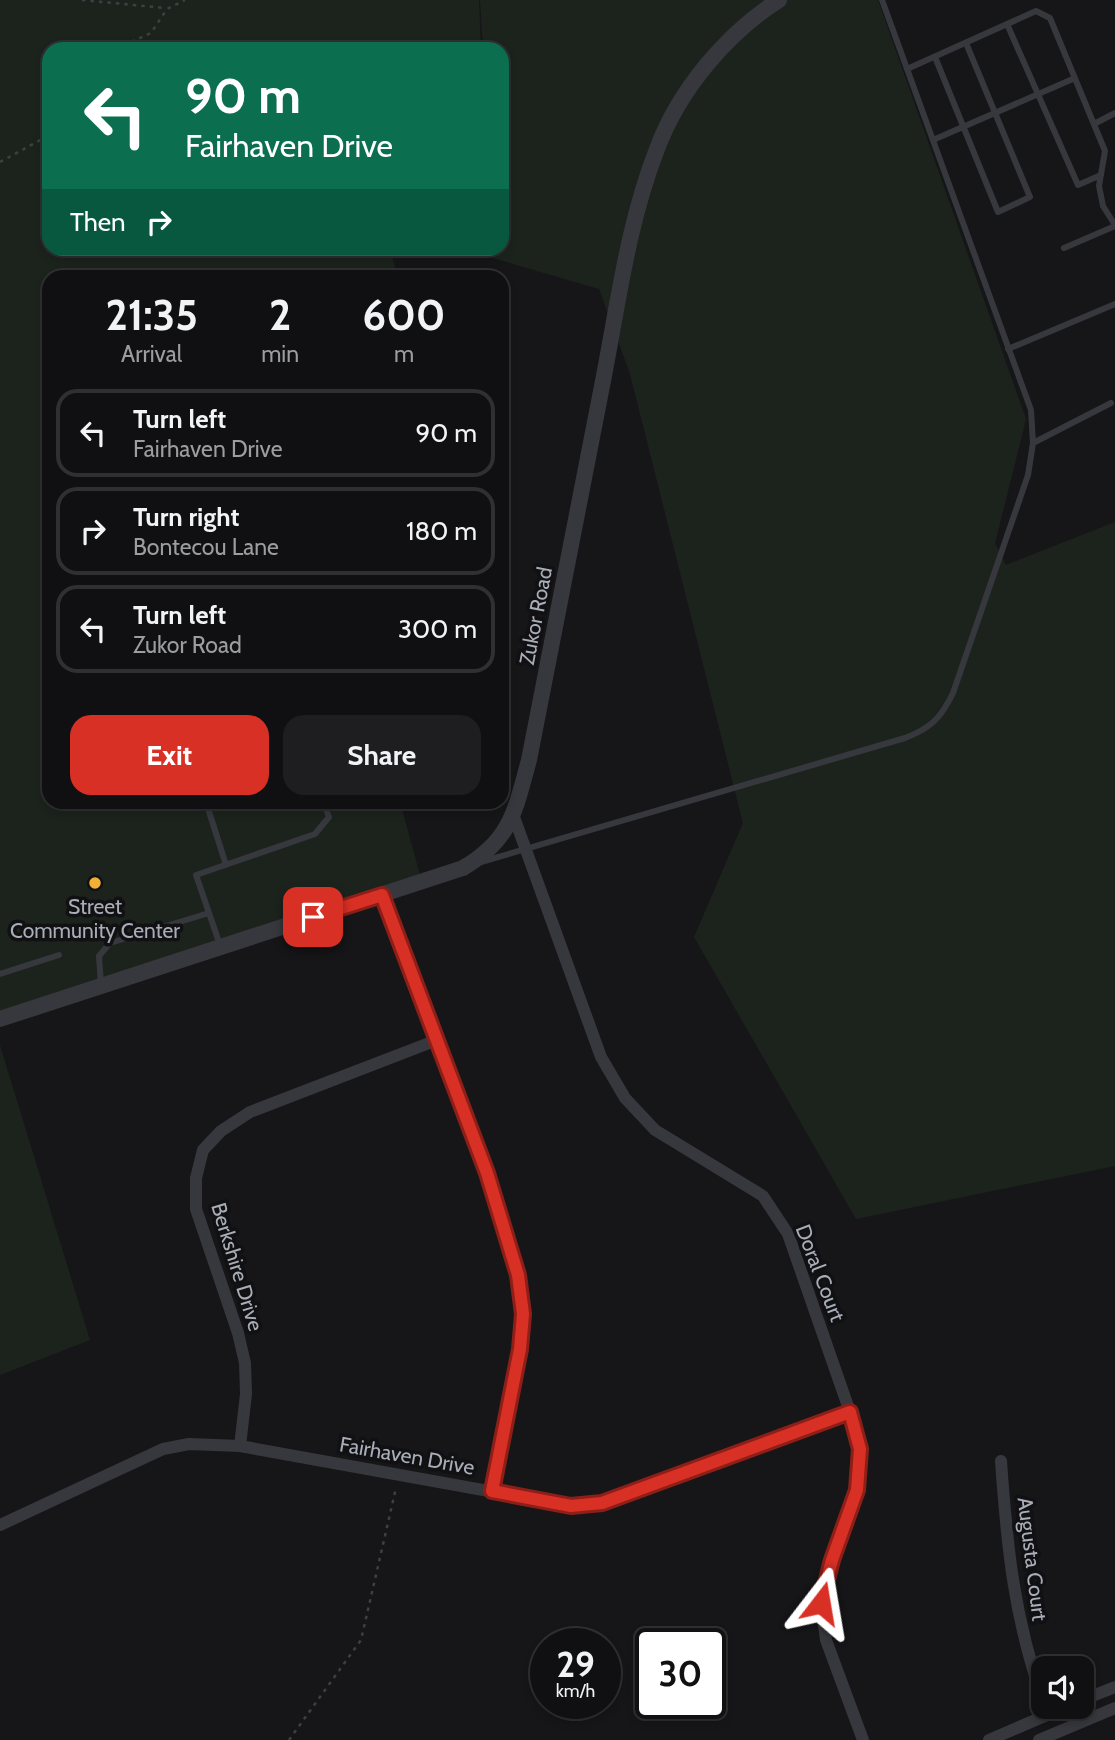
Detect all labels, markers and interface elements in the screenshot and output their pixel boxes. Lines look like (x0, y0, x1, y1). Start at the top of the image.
text: 90 m (185, 66, 301, 125)
icon: left (70, 70, 161, 161)
text: Fairhaven Drive (185, 126, 393, 165)
icon: right (140, 203, 178, 241)
text: Then (70, 206, 126, 238)
text: 21:35 (105, 289, 198, 341)
text: 2 (269, 289, 291, 341)
text: 600 (363, 289, 446, 341)
text: Arrival (121, 340, 182, 368)
text: min (261, 340, 299, 368)
text: m (394, 340, 414, 368)
text: Turn left (133, 403, 226, 435)
icon: left (74, 414, 112, 452)
text: 90 m (415, 417, 477, 449)
text: Fairhaven Drive (133, 435, 283, 463)
text: Turn right (133, 501, 239, 533)
icon: right (74, 512, 112, 550)
text: 180 m (406, 515, 477, 547)
text: Bontecou Lane (133, 533, 279, 561)
street label: Zukor Road (514, 565, 557, 667)
text: Turn left (133, 599, 226, 631)
icon: left (74, 610, 112, 648)
text: 300 m (398, 613, 477, 645)
text: Zukor Road (133, 631, 242, 659)
button: Exit (70, 715, 269, 795)
button: Share (283, 715, 481, 795)
marker: Street Community Center (87, 875, 103, 891)
pin (283, 887, 343, 947)
place label: Street Community Center (10, 894, 180, 943)
icon: arrive (294, 898, 332, 936)
street label: Berkshire Drive (206, 1200, 269, 1334)
street label: Doral Court (791, 1221, 850, 1325)
street label: Fairhaven Drive (338, 1431, 477, 1480)
street label: Augusta Court (1012, 1496, 1052, 1622)
position arrow (784, 1566, 858, 1640)
speed limit sign: 30 (635, 1628, 726, 1719)
text: 29 (556, 1643, 595, 1686)
map controls (1031, 1656, 1094, 1719)
button: sound (1031, 1656, 1094, 1719)
text: km/h (556, 1680, 595, 1702)

